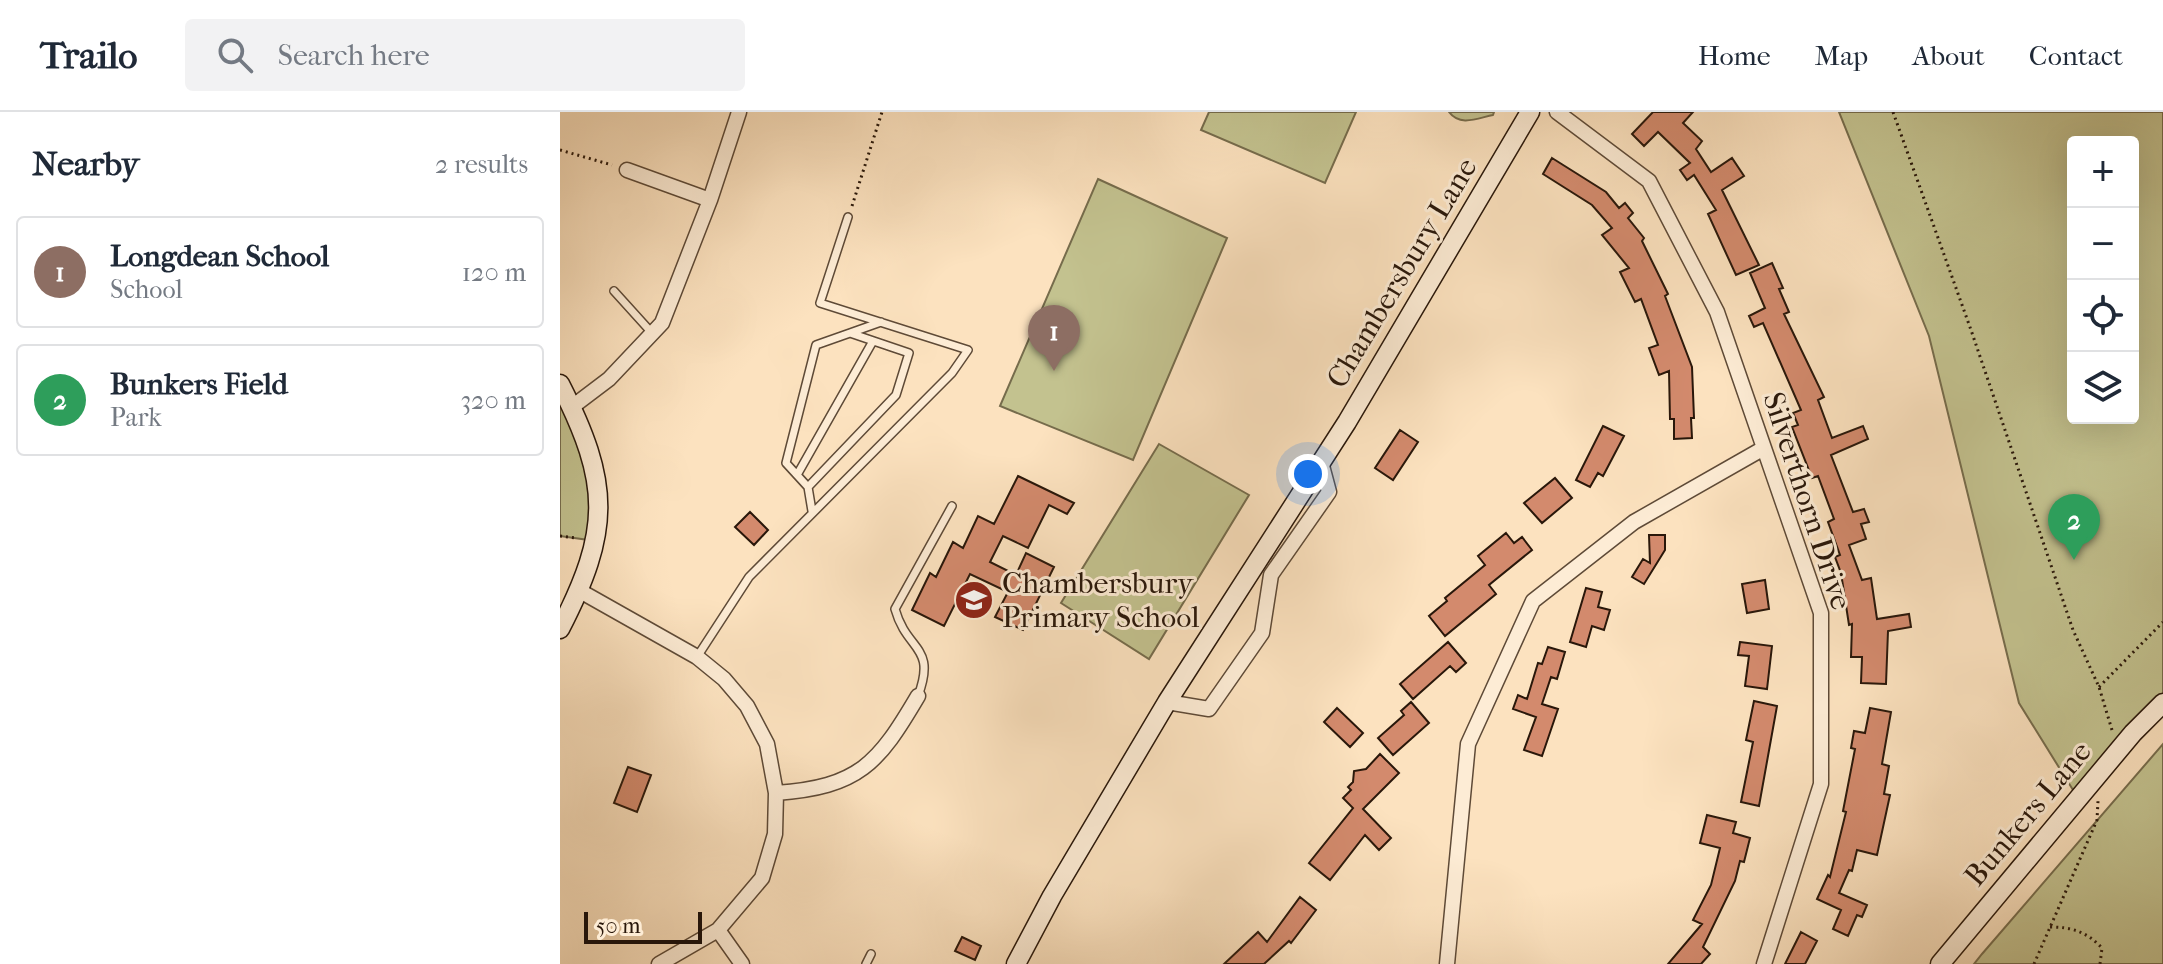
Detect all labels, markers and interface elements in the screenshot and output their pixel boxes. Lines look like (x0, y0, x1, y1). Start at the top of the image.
search box (185, 19, 745, 91)
text: Trailo (40, 33, 137, 78)
icon: search (213, 33, 257, 77)
text: Search here (277, 38, 430, 73)
text: Home (1698, 39, 1771, 72)
text: Map (1815, 39, 1868, 72)
text: About (1912, 39, 1985, 72)
text: Contact (2029, 39, 2123, 72)
map controls (2067, 136, 2139, 424)
button: + (2067, 136, 2139, 208)
text: Nearby (32, 144, 139, 184)
text: 2 results (435, 149, 528, 180)
street label: Chambersbury Lane (1320, 152, 1485, 394)
button: − (2067, 208, 2139, 280)
text: Longdean School (110, 239, 329, 274)
text: 1 (55, 257, 65, 288)
text: 120 m (462, 257, 526, 288)
text: School (110, 274, 183, 305)
button: locate (2067, 280, 2139, 352)
pin: 1 (1028, 305, 1080, 371)
button: layers (2067, 352, 2139, 424)
text: Bunkers Field (110, 367, 288, 402)
text: 2 (53, 385, 67, 416)
text: 320 m (460, 385, 526, 416)
street label: Silverthorn Drive (1755, 388, 1859, 614)
text: Park (110, 402, 162, 433)
your location (1288, 454, 1328, 494)
pin: 2 (2048, 494, 2100, 560)
place label: Chambersbury Primary School (1002, 566, 1200, 635)
school or university icon: Chambersbury Primary School (953, 579, 995, 621)
street label: Bunkers Lane (1957, 734, 2099, 893)
scale bar (584, 908, 702, 944)
text: 50 m (596, 913, 641, 939)

